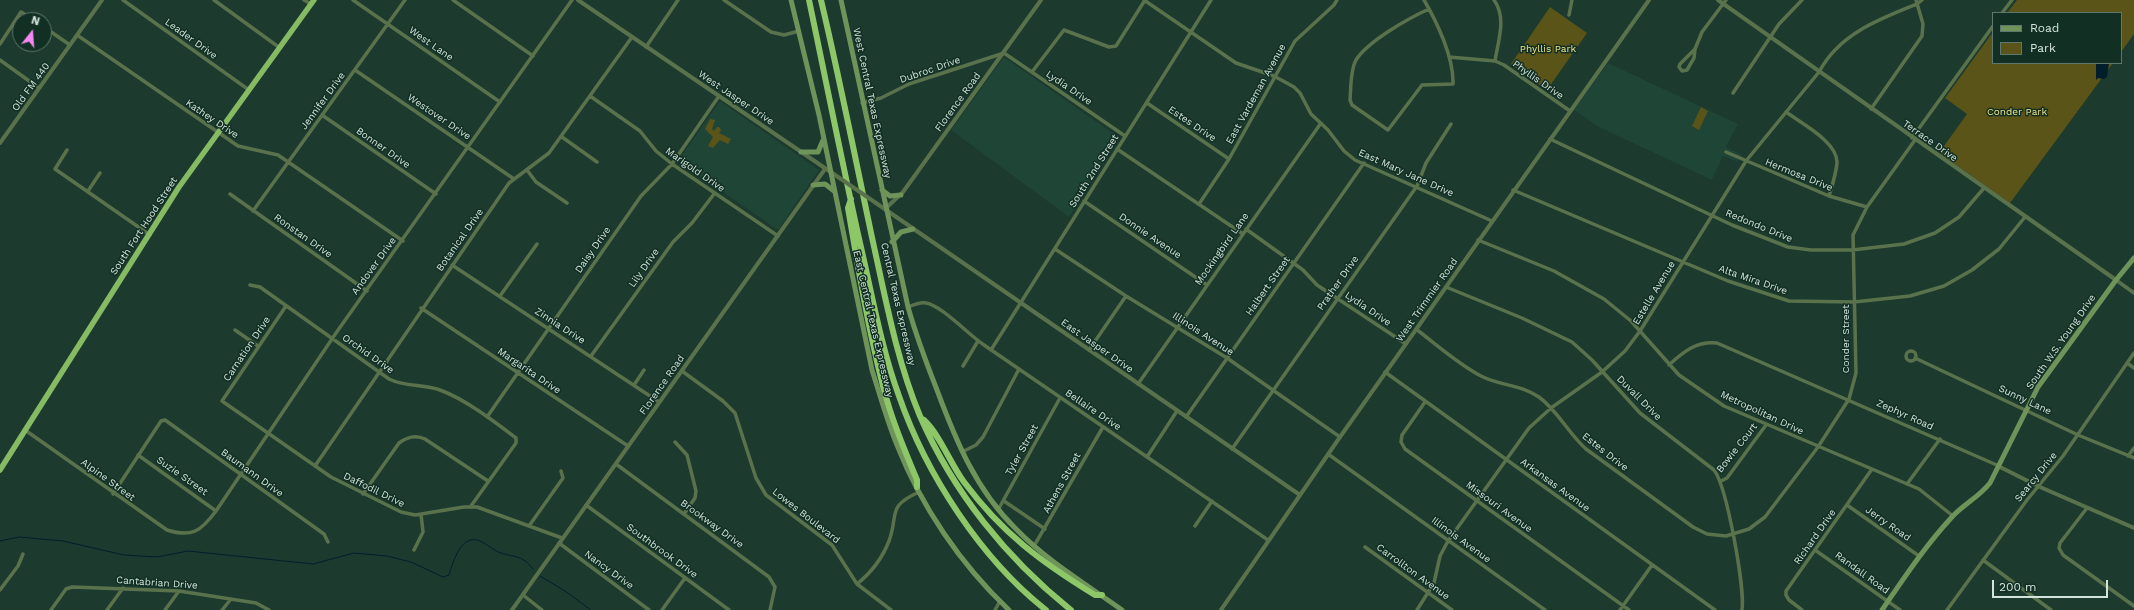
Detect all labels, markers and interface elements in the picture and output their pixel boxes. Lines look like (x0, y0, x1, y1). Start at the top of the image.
north arrow (12, 12, 52, 52)
legend (1992, 12, 2122, 64)
text: N (30, 14, 41, 28)
street label: Leader Drive (163, 16, 219, 62)
text: Road (2030, 21, 2059, 35)
street label: West Lane (406, 24, 456, 64)
street label: West Central Texas Expressway (850, 27, 894, 179)
text: Park (2030, 41, 2056, 55)
street label: East Vardeman Avenue (1223, 42, 1289, 146)
park label: Phyllis Park (1520, 43, 1576, 55)
street label: Dubroc Drive (898, 54, 962, 86)
street label: Phyllis Drive (1510, 58, 1566, 102)
street label: Old FM 440 (9, 61, 53, 113)
street label: West Jasper Drive (696, 68, 776, 128)
street label: Lydia Drive (1044, 68, 1094, 108)
street label: Jennifer Drive (298, 70, 348, 132)
street label: Florence Road (933, 70, 983, 134)
street label: Westover Drive (405, 91, 473, 143)
street label: Kathey Drive (183, 97, 241, 141)
street label: Estes Drive (1166, 104, 1218, 144)
park label: Conder Park (1987, 106, 2047, 118)
street label: Terrace Drive (1900, 118, 1960, 164)
street label: Bonner Drive (354, 125, 412, 171)
street label: South 2nd Street (1067, 132, 1121, 210)
street label: Marigold Drive (663, 145, 727, 195)
street label: East Mary Jane Drive (1356, 147, 1456, 199)
street label: Hermosa Drive (1763, 156, 1835, 194)
street label: South Fort Hood Street (108, 175, 180, 277)
street label: Botanical Drive (434, 206, 486, 274)
street label: Redondo Drive (1724, 207, 1794, 245)
street label: Mockingbird Lane (1192, 210, 1252, 288)
street label: Donnie Avenue (1116, 211, 1184, 261)
street label: Ronstan Drive (272, 212, 334, 260)
street label: Daisy Drive (573, 224, 613, 276)
street label: Andover Drive (349, 235, 399, 297)
street label: Central Texas Expressway (878, 241, 918, 367)
street label: Lily Drive (626, 246, 662, 290)
street label: East Central Texas Expressway (850, 249, 896, 399)
street label: Prather Drive (1315, 253, 1361, 313)
street label: Halbert Street (1243, 254, 1293, 318)
street label: West Trimmier Road (1394, 256, 1460, 344)
street label: Estelle Avenue (1630, 259, 1678, 327)
street label: Alta Mira Drive (1717, 263, 1789, 297)
street label: Lydia Drive (1343, 289, 1393, 329)
street label: South W.S. Young Drive (2024, 292, 2098, 392)
street label: Zinnia Drive (532, 305, 588, 347)
street label: Conder Street (1840, 305, 1852, 373)
street label: Illinois Avenue (1170, 310, 1236, 358)
street label: Carnation Drive (221, 314, 273, 384)
street label: East Jasper Drive (1058, 317, 1136, 375)
street label: Orchid Drive (340, 332, 396, 376)
street label: Margarita Drive (495, 345, 563, 397)
street label: Florence Road (637, 353, 687, 417)
street label: Duvall Drive (1614, 373, 1664, 423)
street label: Sunny Lane (1997, 383, 2053, 417)
street label: Bellaire Drive (1063, 387, 1123, 433)
street label: Metropolitan Drive (1718, 388, 1806, 438)
street label: Zephyr Road (1875, 397, 1935, 433)
street label: Bowie Court (1714, 421, 1760, 475)
street label: Tyler Street (1003, 422, 1041, 478)
street label: Estes Drive (1580, 430, 1630, 474)
street label: Baumann Drive (218, 446, 286, 500)
street label: Searcy Drive (2012, 450, 2060, 504)
street label: Athens Street (1040, 451, 1084, 515)
street label: Suzie Street (154, 454, 210, 498)
street label: Alpine Street (79, 456, 137, 504)
street label: Arkansas Avenue (1518, 456, 1592, 514)
street label: Daffodil Drive (341, 470, 407, 510)
street label: Missouri Avenue (1463, 479, 1535, 535)
street label: Lowes Boulevard (770, 486, 842, 546)
street label: Brookway Drive (678, 497, 746, 551)
street label: Jerry Road (1863, 504, 1913, 544)
street label: Richard Drive (1791, 507, 1839, 567)
street label: Illinois Avenue (1429, 514, 1493, 566)
street label: Southbrook Drive (624, 521, 700, 581)
street label: Carrollton Avenue (1374, 541, 1452, 603)
street label: Nancy Drive (582, 548, 636, 592)
street label: Randall Road (1832, 549, 1892, 597)
scale bar (1994, 572, 2110, 598)
street label: Cantabrian Drive (116, 574, 198, 592)
text: 200 m (1999, 580, 2036, 594)

